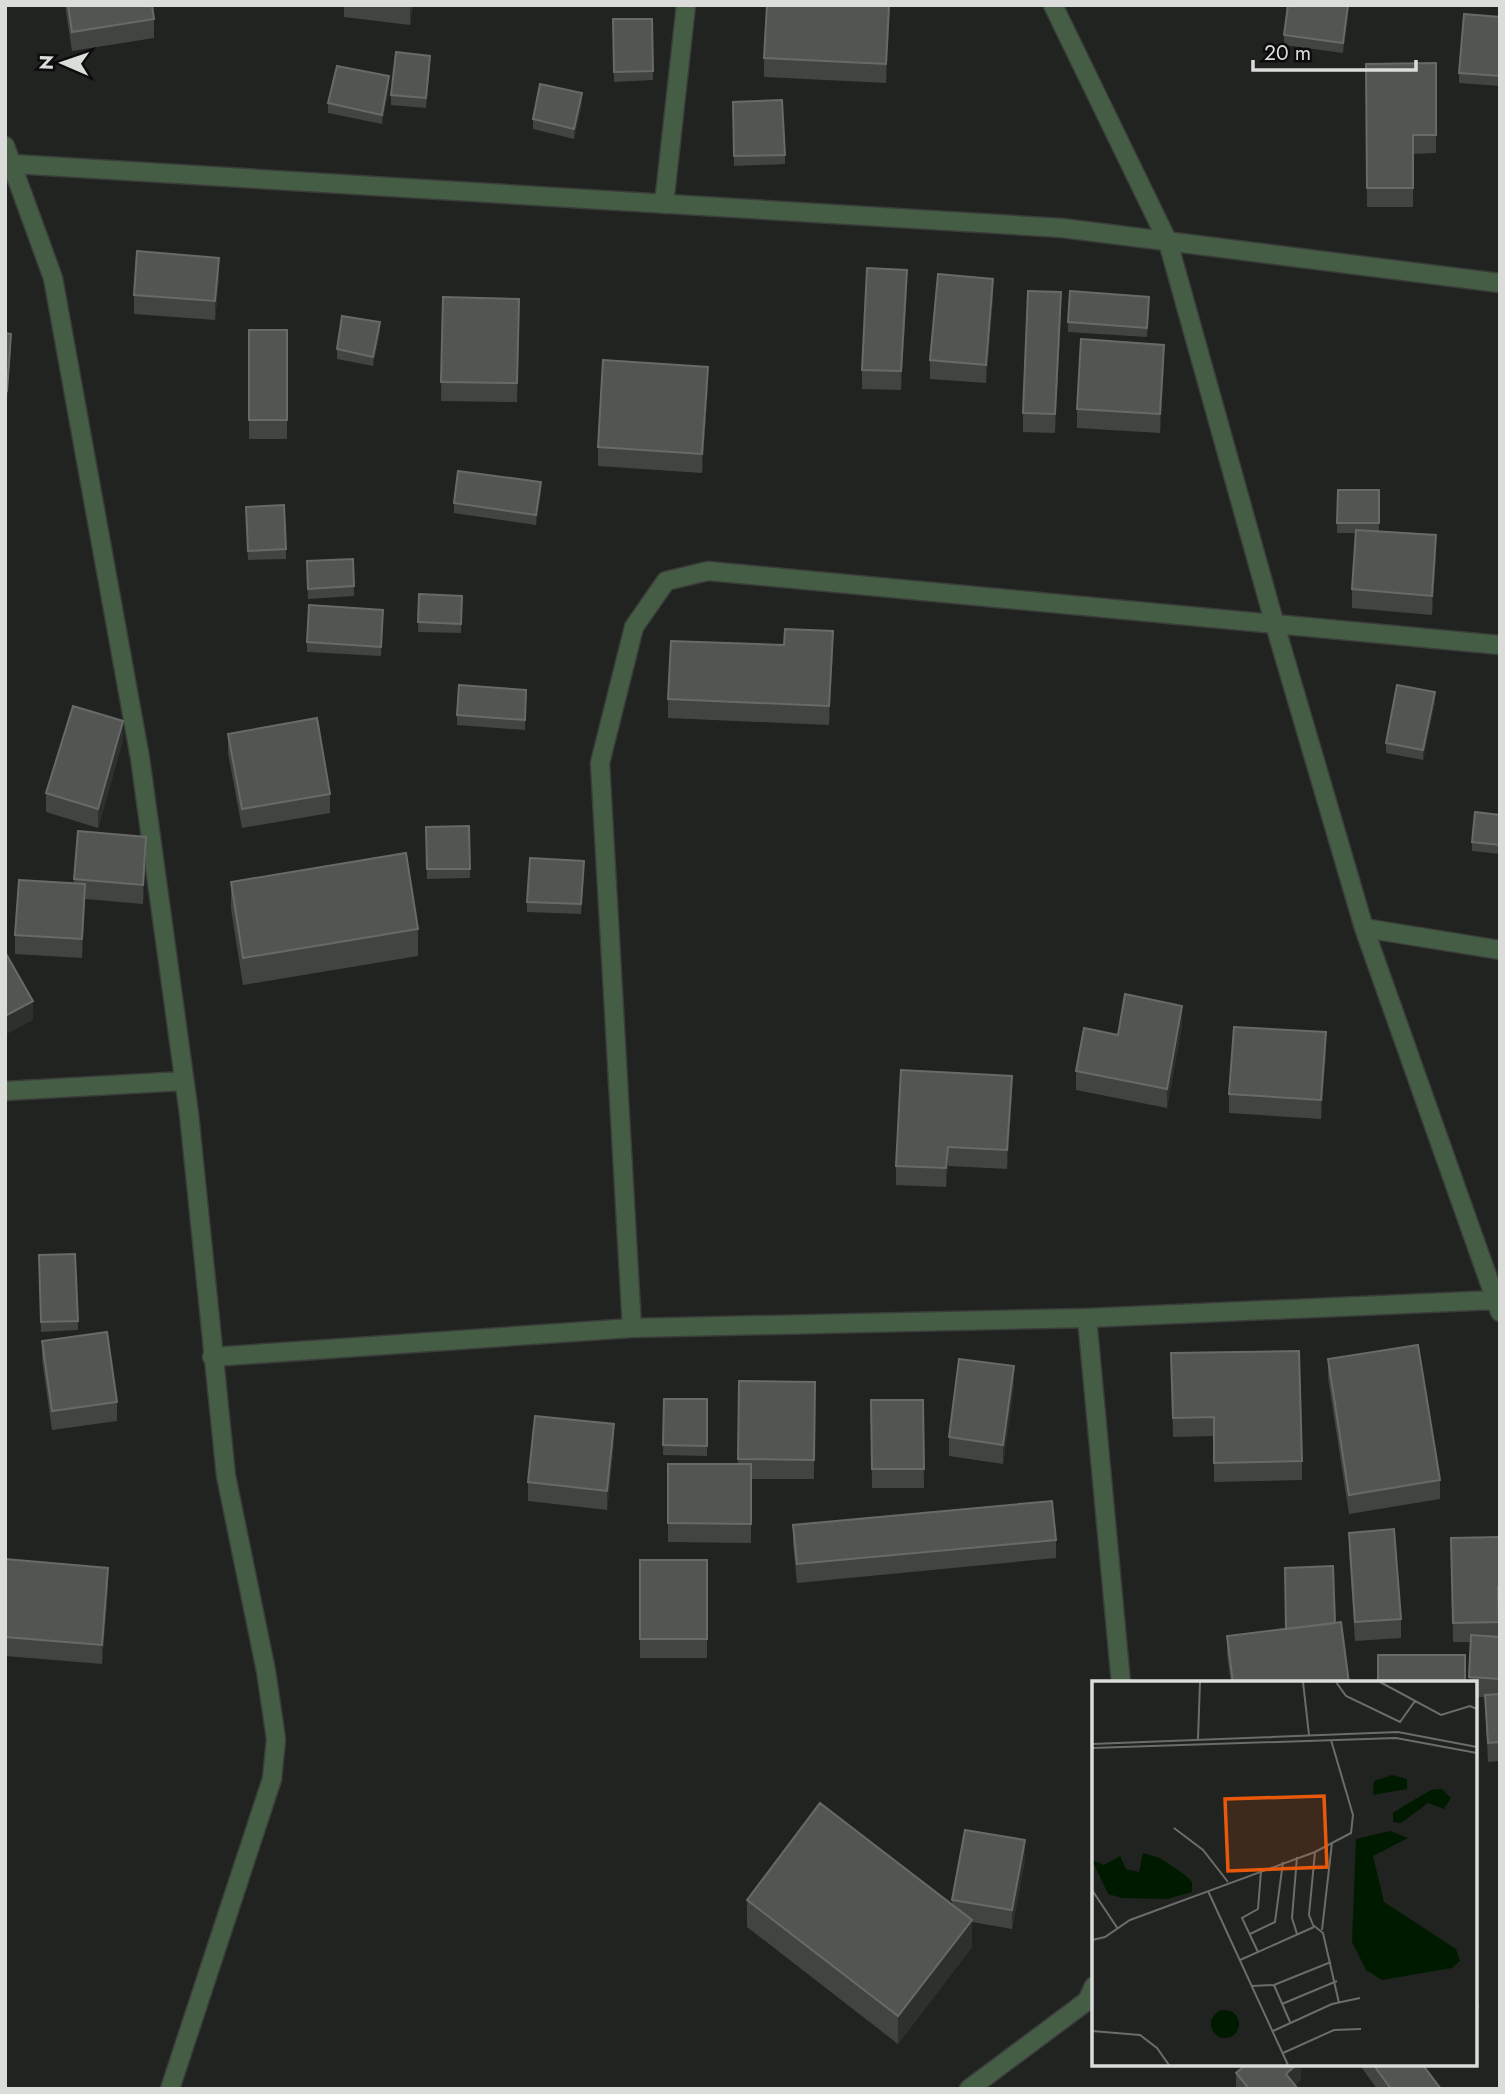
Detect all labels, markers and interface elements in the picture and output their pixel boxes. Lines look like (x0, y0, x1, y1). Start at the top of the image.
north arrow (28, 28, 98, 98)
scale bar (1253, 28, 1416, 72)
text: 20 m (1264, 38, 1311, 68)
text: N (33, 54, 60, 70)
inset map (1092, 1681, 1477, 2066)

